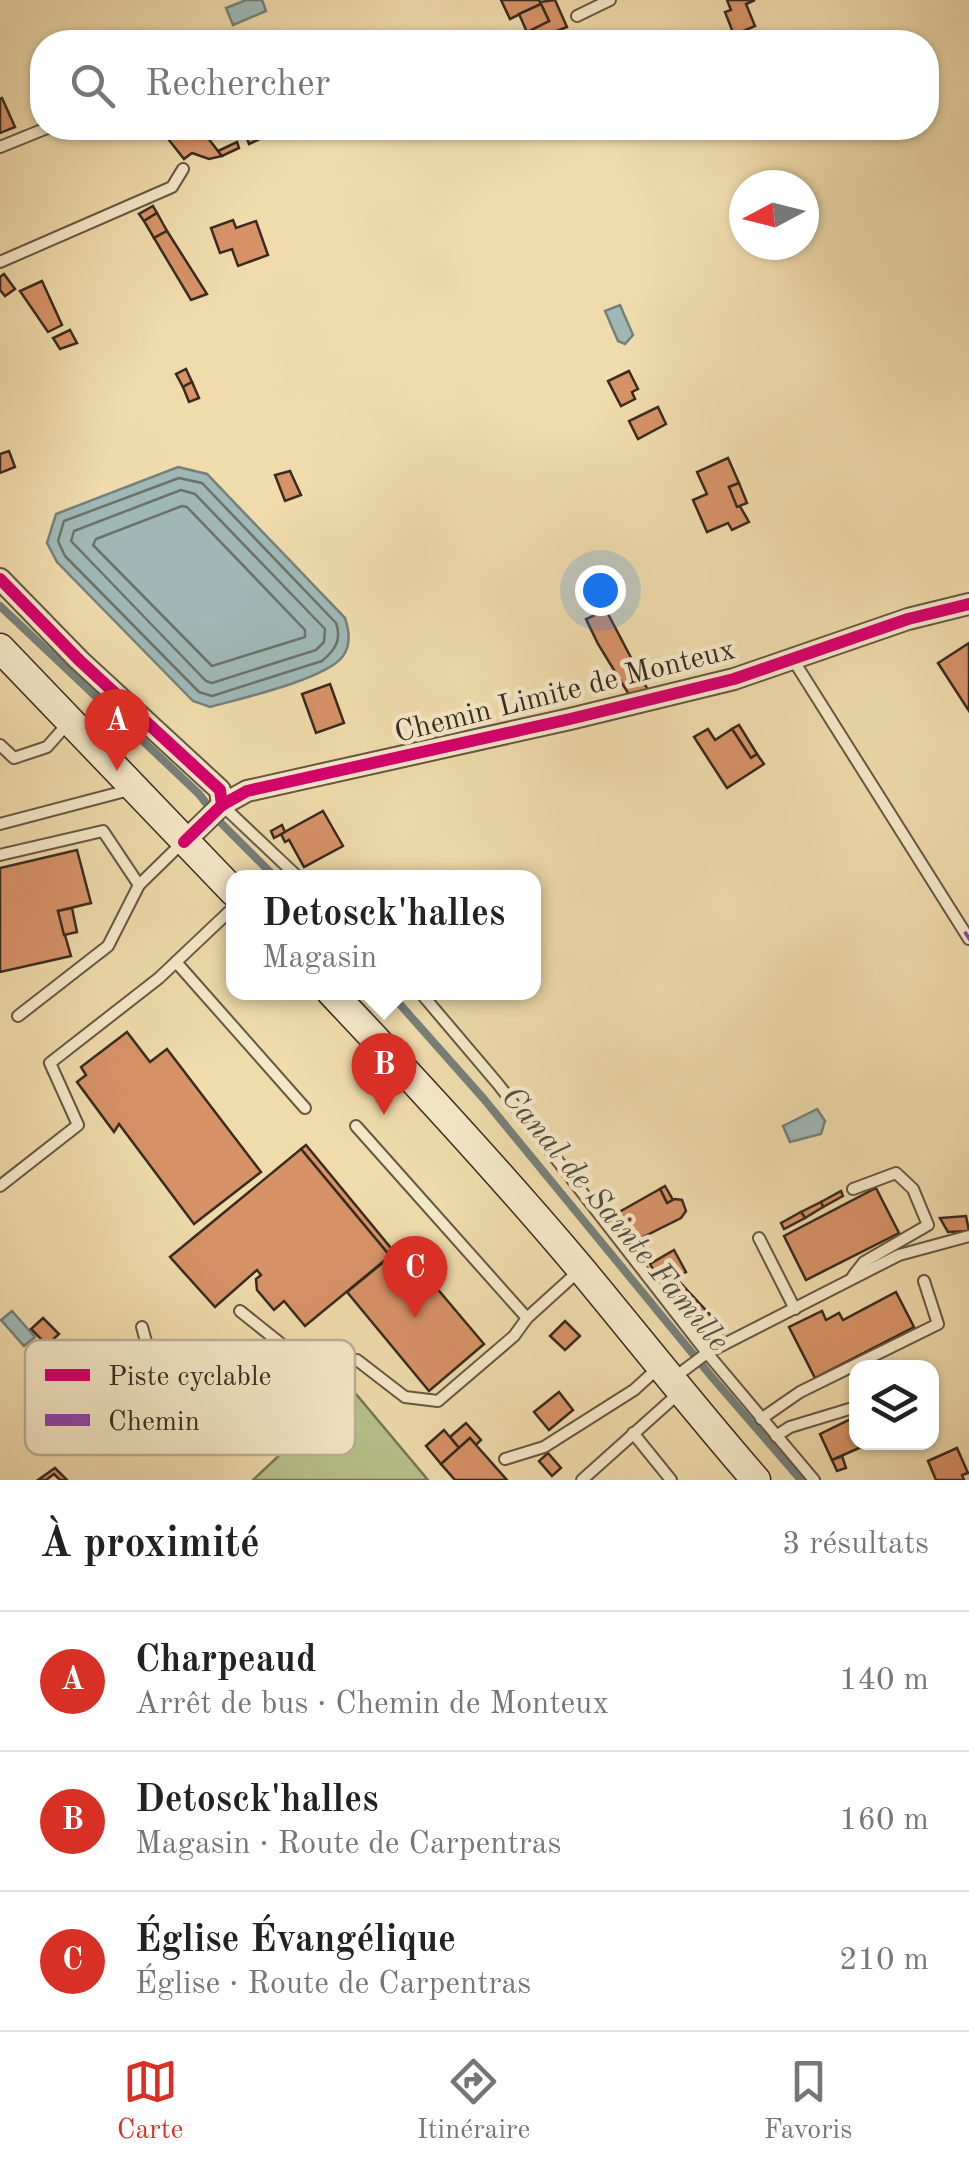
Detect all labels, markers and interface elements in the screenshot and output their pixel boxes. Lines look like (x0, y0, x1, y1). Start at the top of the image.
search box (30, 30, 939, 140)
icon: search (65, 58, 120, 113)
text: Rechercher (145, 66, 330, 104)
north arrow (729, 170, 819, 260)
your location (575, 565, 626, 616)
street label: Chemin Limite de Monteux (392, 635, 738, 749)
pin: A (84, 688, 150, 771)
popup (226, 870, 541, 1000)
text: Detosck'halles (262, 896, 505, 934)
text: Magasin (262, 943, 377, 975)
pin: B (352, 1032, 416, 1115)
water label: Canal de Sainte Famille (494, 1082, 734, 1358)
pin: C (382, 1236, 448, 1318)
legend (25, 1340, 355, 1455)
map controls (849, 1360, 939, 1450)
button: layers (849, 1360, 939, 1450)
text: Piste cyclable (108, 1364, 271, 1392)
text: Chemin (108, 1409, 200, 1437)
text: À proximité (40, 1524, 260, 1566)
text: 3 résultats (782, 1529, 929, 1561)
text: Charpeaud (135, 1642, 316, 1680)
text: A (60, 1665, 85, 1697)
text: 140 m (839, 1665, 929, 1697)
text: Arrêt de bus · Chemin de Monteux (135, 1689, 609, 1721)
text: Detosck'halles (135, 1782, 379, 1820)
text: B (61, 1805, 84, 1837)
text: 160 m (839, 1805, 929, 1837)
text: Magasin · Route de Carpentras (135, 1829, 562, 1861)
text: Église Évangélique (135, 1922, 456, 1960)
text: C (62, 1945, 83, 1977)
text: 210 m (839, 1945, 929, 1977)
text: Église · Route de Carpentras (135, 1969, 531, 2001)
tab: Carte (117, 2054, 183, 2149)
tab: Itinéraire (417, 2054, 530, 2149)
tab: Favoris (764, 2054, 852, 2149)

